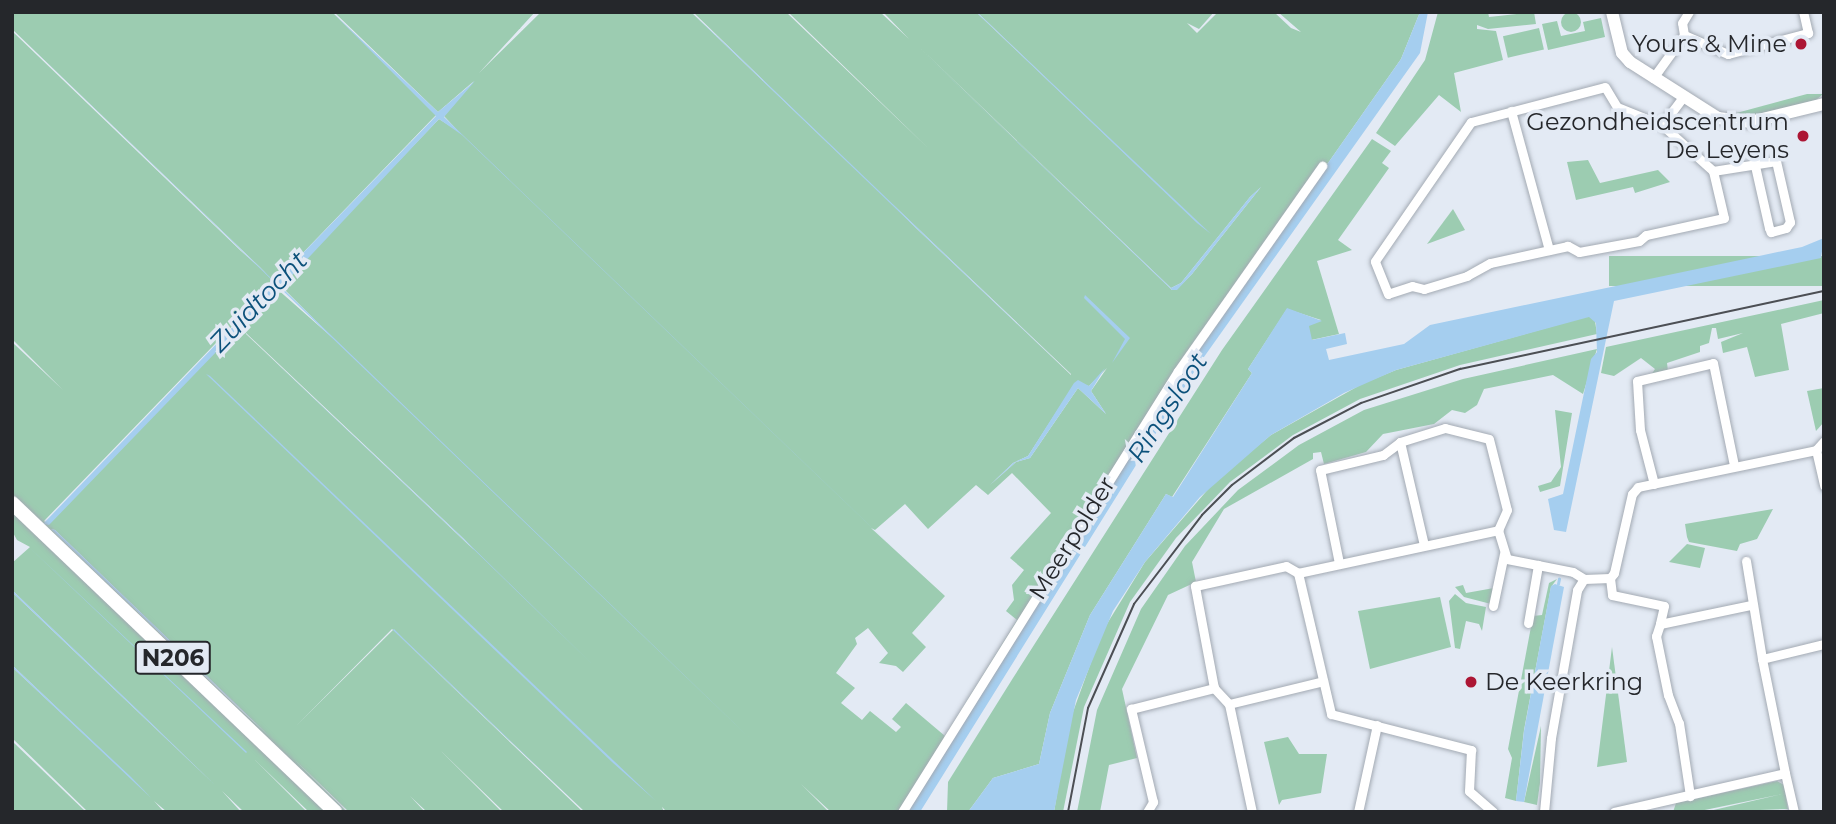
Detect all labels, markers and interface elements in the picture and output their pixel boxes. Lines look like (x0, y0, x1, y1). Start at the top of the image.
place label: Yours & Mine (1632, 30, 1787, 58)
marker: Yours & Mine (1793, 36, 1809, 52)
place label: Gezondheidscentrum De Leyens (1526, 108, 1789, 164)
marker: Gezondheidscentrum De Leyens (1795, 128, 1811, 144)
water label: Zuidtocht (203, 245, 315, 359)
water label: Ringsloot (1121, 347, 1215, 469)
street label: Meerpolder (1023, 471, 1121, 605)
road number: N206 (134, 638, 212, 678)
place label: De Keerkring (1485, 668, 1643, 696)
marker: De Keerkring (1463, 674, 1479, 690)

